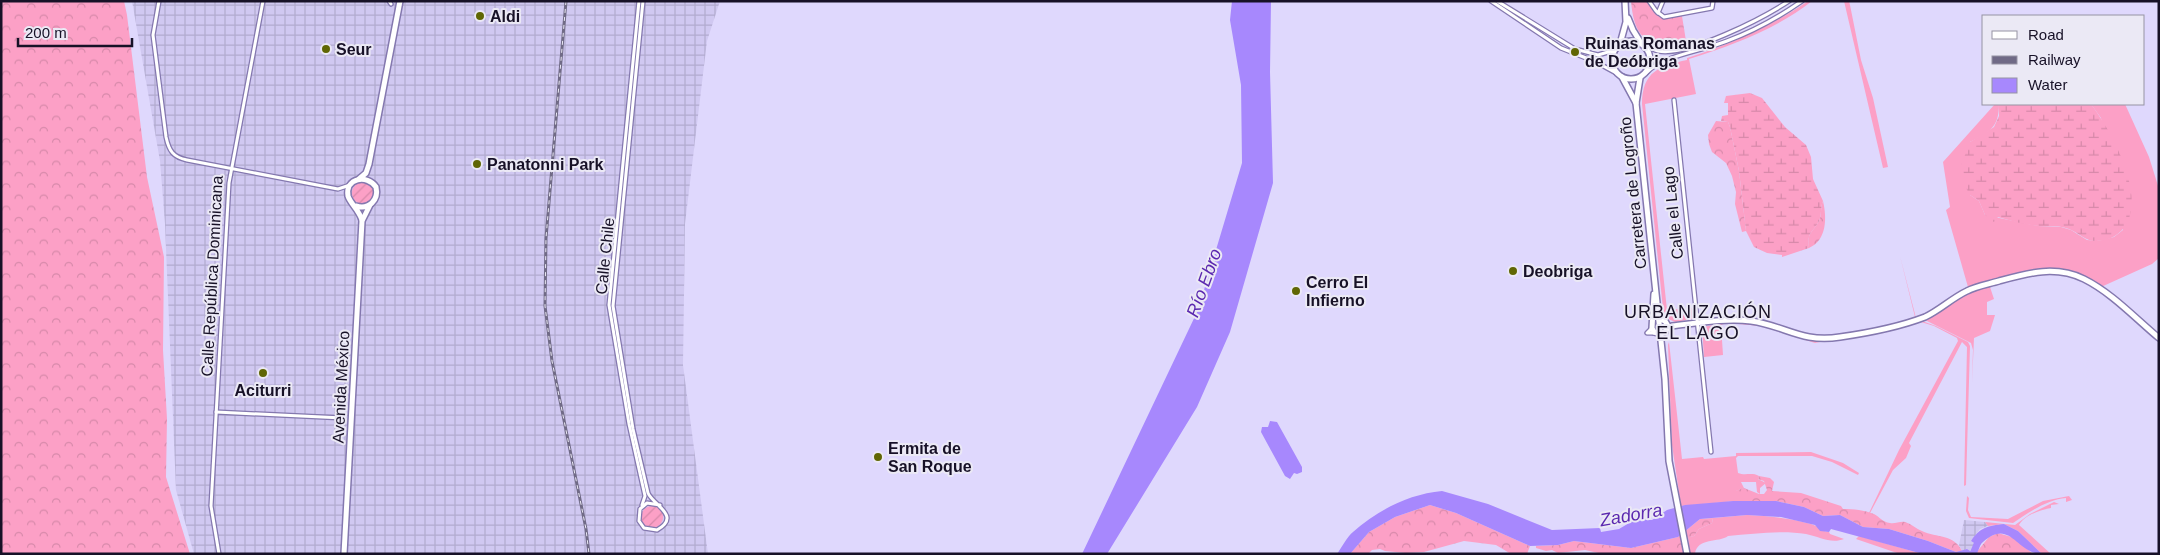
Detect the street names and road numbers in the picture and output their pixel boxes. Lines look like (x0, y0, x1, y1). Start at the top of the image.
street label: Carretera de Logroño (1617, 116, 1649, 270)
street label: Calle el Lago (1660, 166, 1686, 260)
street label: Calle República Dominicana (198, 175, 226, 377)
street label: Calle Chile (593, 217, 618, 295)
street label: Avenida México (330, 330, 352, 444)

